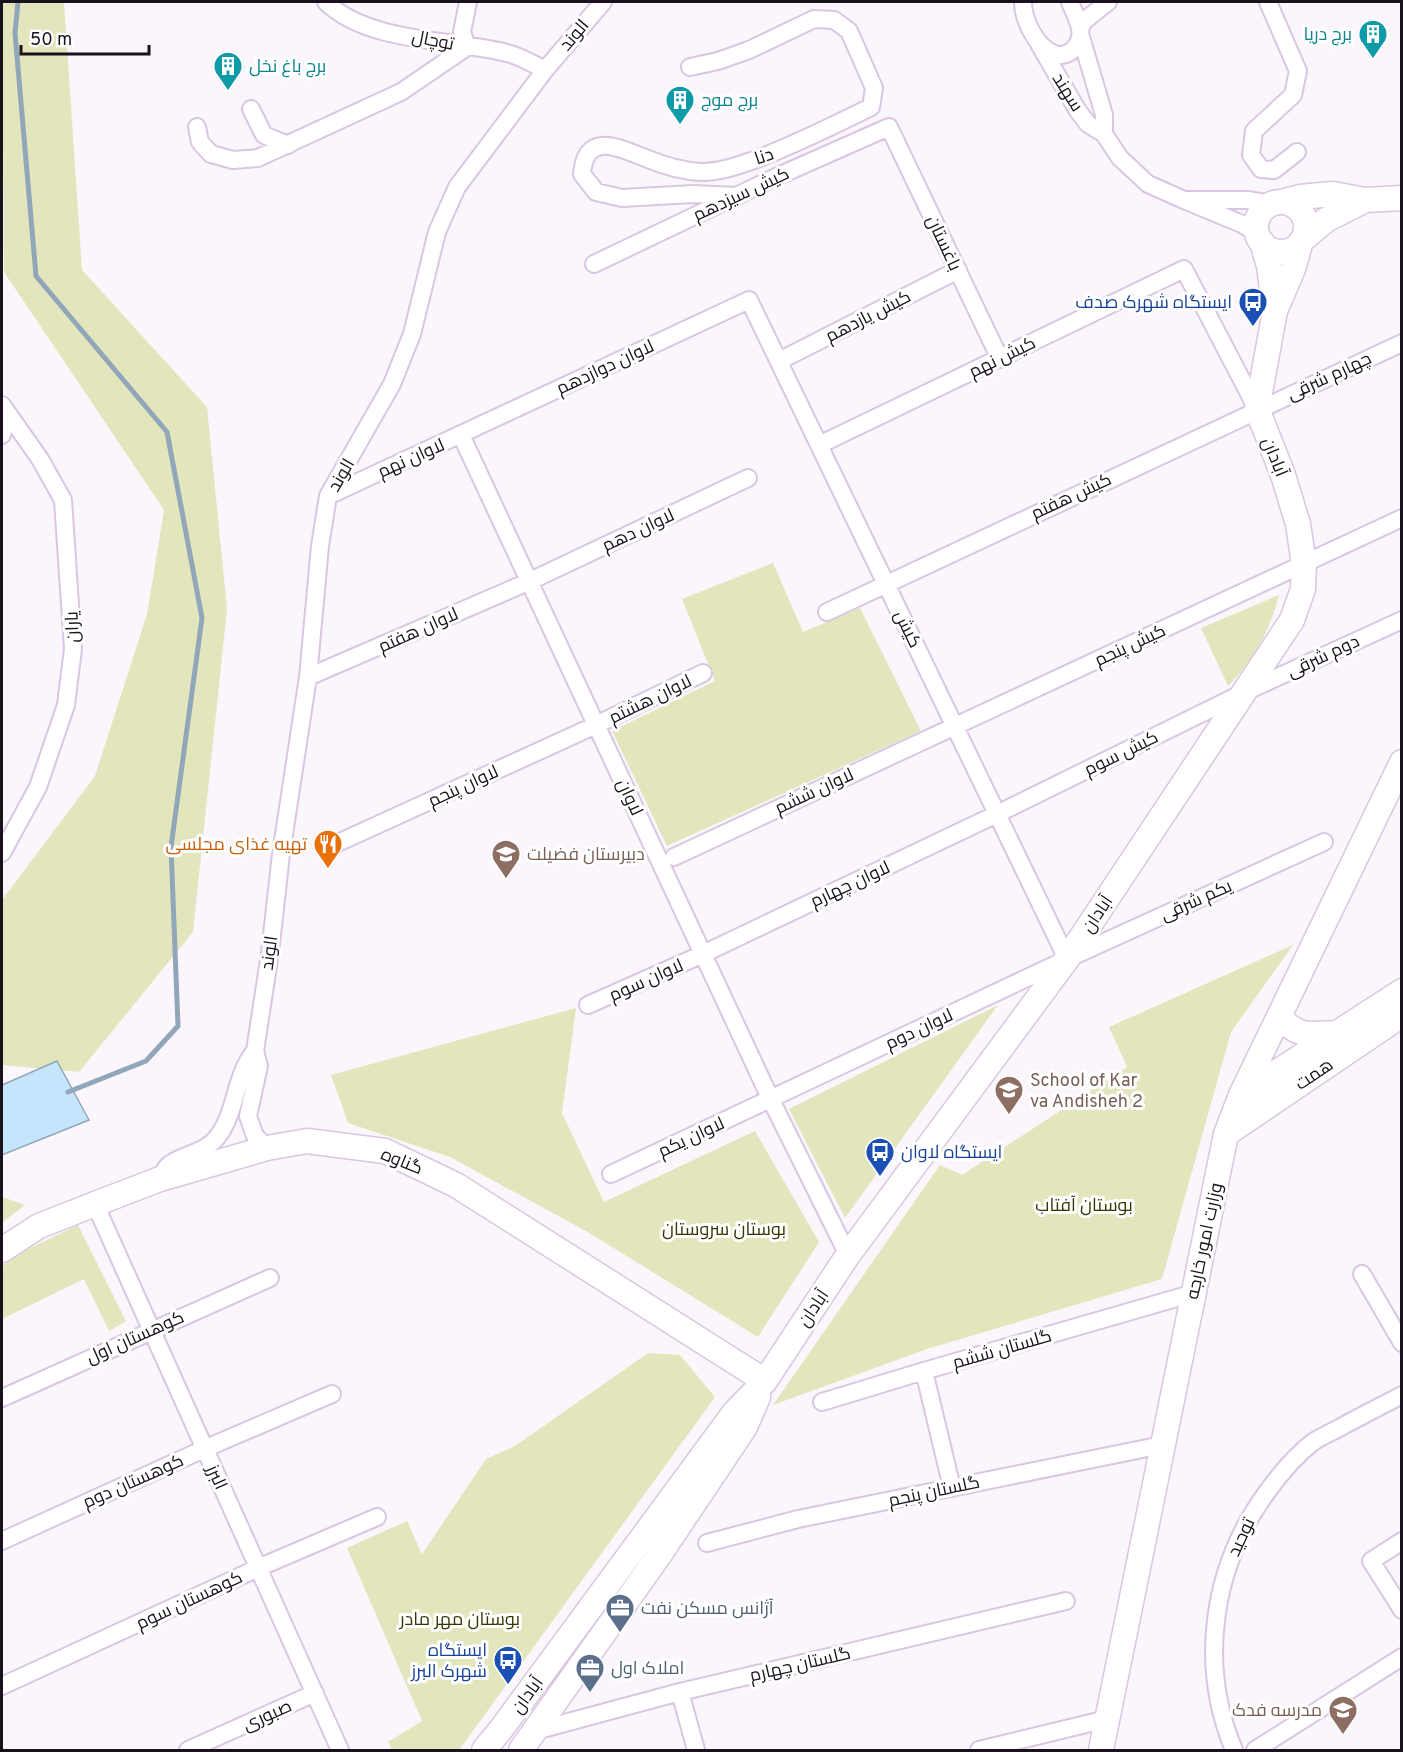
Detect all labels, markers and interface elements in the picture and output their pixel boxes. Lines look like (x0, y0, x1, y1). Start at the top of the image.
street label: الوند (555, 15, 595, 57)
scale bar (21, 18, 148, 56)
building icon: برج دریا (1357, 18, 1389, 60)
place label: برج دریا (1304, 24, 1352, 47)
street label: توچال (410, 26, 456, 57)
text: 50 m (30, 29, 72, 52)
building icon: برج باغ نخل (212, 50, 244, 92)
place label: برج باغ نخل (249, 56, 326, 79)
street label: سهند (1046, 69, 1088, 117)
building icon: برج موج (664, 84, 696, 126)
place label: برج موج (701, 90, 758, 113)
street label: دنا (752, 143, 777, 171)
street label: کیش سیزدهم (690, 163, 793, 228)
street label: باغستان (920, 212, 965, 275)
street label: کیش یازدهم (822, 286, 915, 349)
bus stop icon: ایستگاه شهرک صدف (1237, 286, 1269, 328)
place label: ایستگاه شهرک صدف (1075, 292, 1232, 315)
street label: کیش نهم (965, 332, 1040, 384)
street label: لاوان دوازدهم (553, 336, 658, 401)
street label: چهارم شرقی (1284, 348, 1376, 407)
street label: لاوان نهم (374, 434, 449, 484)
street label: آبادان (1255, 434, 1292, 481)
street label: الوند (324, 455, 361, 496)
street label: کیش هفتم (1028, 469, 1116, 526)
street label: لاوان دهم (599, 505, 679, 558)
street label: لاوان هفتم (375, 603, 462, 659)
street label: کیش (888, 607, 926, 652)
street label: یاران (61, 611, 86, 643)
street label: کیش پنجم (1091, 620, 1170, 673)
street label: دوم شرقی (1284, 631, 1364, 684)
street label: لاوان هشتم (605, 670, 696, 730)
street label: کیش سوم (1081, 727, 1163, 782)
street label: لاوان پنجم (425, 761, 503, 814)
street label: لاوان ششم (771, 764, 858, 821)
street label: لاوان (610, 775, 647, 820)
restaurant icon: تهیه غذای مجلسی (312, 828, 344, 870)
place label: تهیه غذای مجلسی (166, 834, 307, 857)
school or university icon: دبیرستان فضیلت (490, 838, 522, 880)
place label: دبیرستان فضیلت (527, 844, 645, 867)
street label: لاوان چهارم (807, 857, 894, 914)
street label: یکم شرقی (1157, 875, 1236, 927)
street label: آبادان (1077, 891, 1119, 938)
street label: الوند (257, 934, 284, 972)
street label: لاوان سوم (606, 955, 687, 1008)
street label: لاوان دوم (882, 1005, 957, 1056)
street label: همت (1291, 1054, 1338, 1096)
place label: School of Kar va Andisheh 2 (1030, 1070, 1143, 1114)
school or university icon: School of Kar va Andisheh 2 (993, 1074, 1025, 1116)
street label: لاوان یکم (655, 1113, 729, 1164)
bus stop icon: ایستگاه لاوان (864, 1136, 896, 1178)
place label: ایستگاه لاوان (901, 1142, 1002, 1165)
street label: گناوه (377, 1144, 426, 1181)
street label: وزارت امور خارجه (1182, 1181, 1229, 1302)
park label: بوستان آفتاب (1035, 1195, 1133, 1218)
park label: بوستان سروستان (662, 1219, 786, 1242)
street label: آبادان (793, 1285, 835, 1332)
street label: کوهستان اول (83, 1307, 188, 1370)
street label: گلستان ششم (950, 1325, 1055, 1376)
street label: کوهستان دوم (80, 1450, 188, 1515)
street label: البرز (200, 1460, 231, 1494)
street label: گلستان پنجم (887, 1472, 982, 1513)
street label: توحید (1223, 1514, 1261, 1561)
street label: کوهستان سوم (133, 1567, 247, 1636)
office icon: آژانس مسکن نفت (604, 1592, 636, 1634)
place label: آژانس مسکن نفت (641, 1598, 774, 1621)
park label: بوستان مهر مادر (399, 1609, 520, 1632)
place label: ایستگاه شهرک البرز (410, 1640, 487, 1684)
street label: گلستان چهارم (747, 1643, 853, 1688)
bus stop icon: ایستگاه شهرک البرز (492, 1644, 524, 1686)
office icon: املاک اول (574, 1652, 606, 1694)
place label: املاک اول (611, 1658, 684, 1681)
street label: آبادان (507, 1673, 550, 1719)
school or university icon: مدرسه فدک (1327, 1694, 1359, 1736)
street label: صبوری (239, 1695, 296, 1737)
place label: مدرسه فدک (1232, 1700, 1322, 1723)

